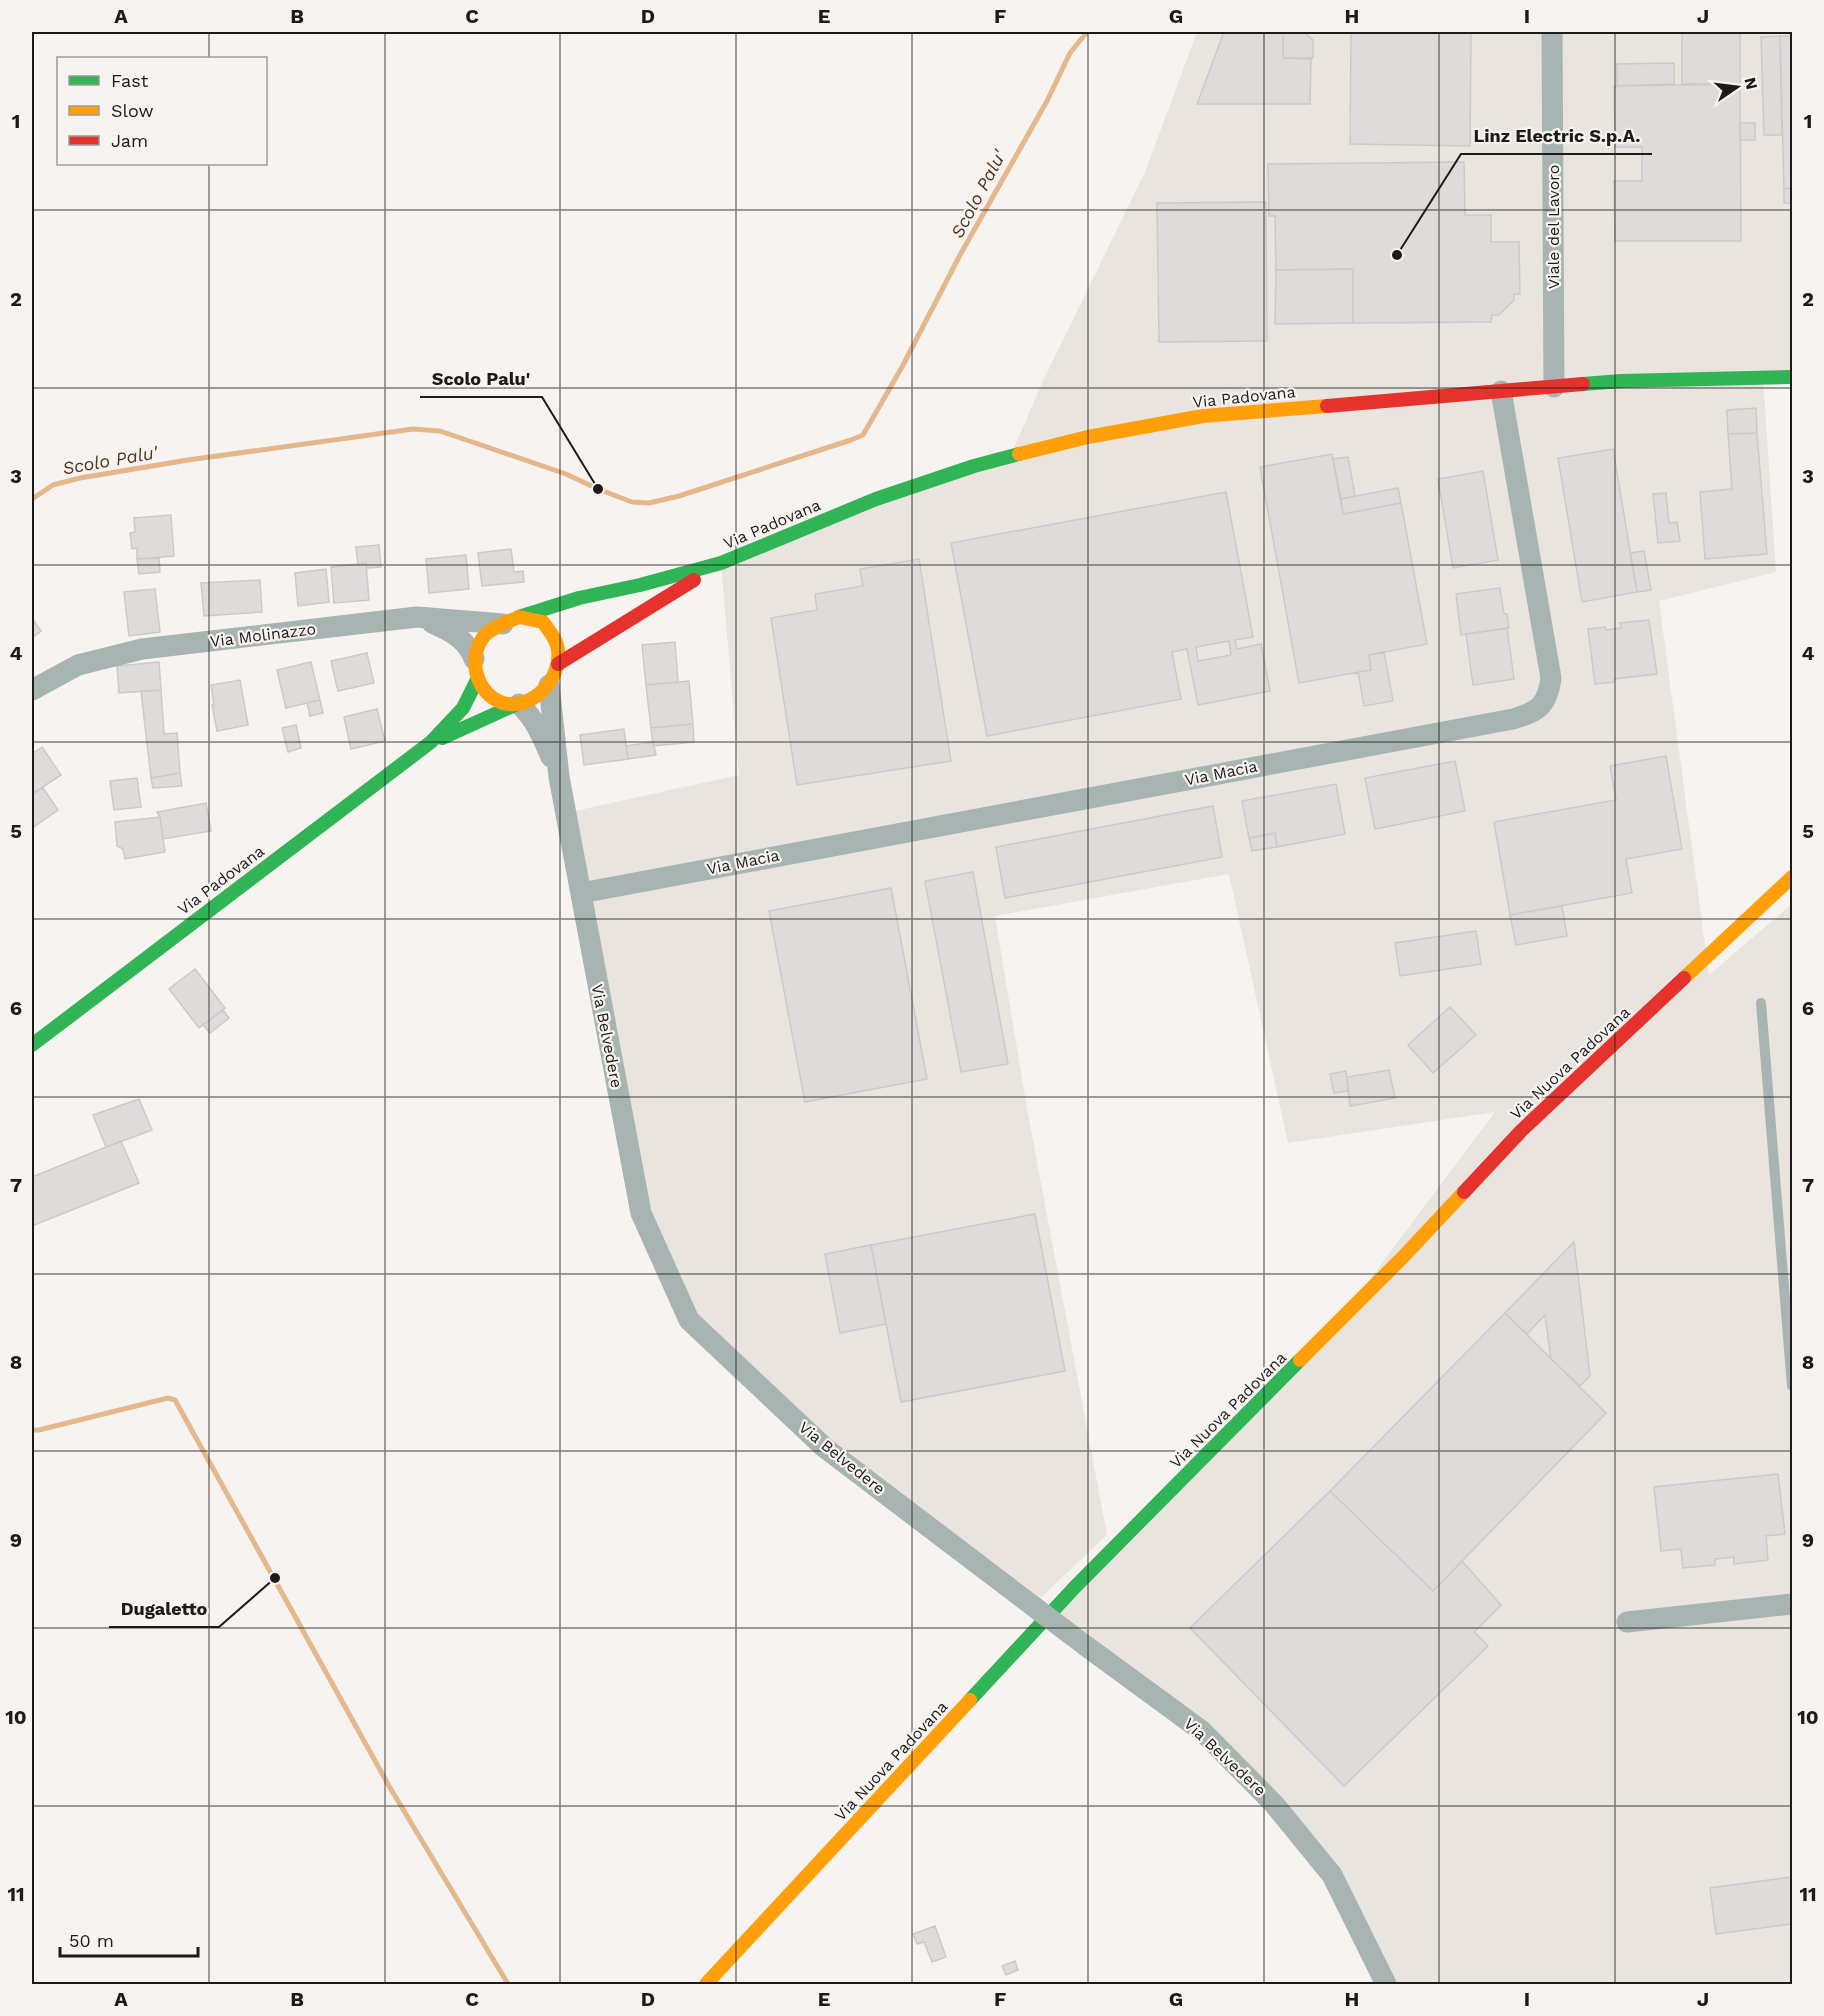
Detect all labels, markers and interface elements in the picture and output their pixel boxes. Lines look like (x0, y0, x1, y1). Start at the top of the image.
text: A (114, 4, 128, 28)
text: B (290, 4, 304, 28)
text: C (465, 4, 479, 28)
text: D (641, 4, 655, 28)
text: E (818, 4, 830, 28)
text: F (994, 4, 1006, 28)
text: G (1169, 4, 1183, 28)
text: H (1345, 4, 1359, 28)
text: I (1524, 4, 1530, 28)
text: J (1697, 4, 1709, 28)
legend (57, 57, 267, 165)
north arrow (1707, 57, 1767, 117)
text: Fast (111, 70, 149, 91)
text: N (1740, 75, 1762, 92)
text: Slow (111, 100, 154, 121)
text: 1 (12, 109, 20, 133)
text: 1 (1804, 109, 1812, 133)
callout: Linz Electric S.p.A. (1461, 118, 1652, 154)
text: Linz Electric S.p.A. (1474, 125, 1640, 146)
text: Jam (111, 130, 148, 151)
water label: Scolo Palu' (946, 146, 1010, 241)
street label: Viale del Lavoro (1544, 165, 1563, 289)
text: 2 (10, 287, 22, 311)
text: 2 (1802, 287, 1814, 311)
callout: Scolo Palu' (420, 361, 542, 397)
text: Scolo Palu' (432, 368, 530, 389)
street label: Via Padovana (1192, 382, 1296, 412)
water label: Scolo Palu' (61, 441, 160, 479)
text: 3 (10, 464, 22, 488)
text: 3 (1802, 464, 1814, 488)
street label: Via Padovana (721, 495, 823, 553)
street label: Via Molinazzo (209, 619, 317, 651)
text: 4 (10, 641, 23, 665)
text: 4 (1802, 641, 1815, 665)
street label: Via Macia (1183, 757, 1259, 789)
text: 5 (10, 819, 22, 843)
text: 5 (1802, 819, 1814, 843)
street label: Via Padovana (174, 841, 268, 919)
street label: Via Macia (705, 846, 781, 878)
street label: Via Belvedere (588, 982, 626, 1090)
text: 6 (10, 996, 22, 1020)
text: 6 (1802, 996, 1814, 1020)
street label: Via Nuova Padovana (1506, 1003, 1634, 1123)
text: 7 (10, 1173, 22, 1197)
text: 7 (1802, 1173, 1814, 1197)
street label: Via Nuova Padovana (1166, 1348, 1290, 1472)
text: 8 (10, 1350, 22, 1374)
text: 8 (1802, 1350, 1814, 1374)
street label: Via Belvedere (795, 1417, 889, 1499)
text: 9 (10, 1528, 22, 1552)
text: 9 (1802, 1528, 1814, 1552)
callout: Dugaletto (109, 1591, 219, 1627)
text: Dugaletto (121, 1598, 208, 1619)
street label: Via Nuova Padovana (831, 1697, 951, 1825)
text: 10 (5, 1705, 27, 1729)
text: 10 (1797, 1705, 1819, 1729)
street label: Via Belvedere (1180, 1714, 1270, 1800)
text: 11 (7, 1882, 25, 1906)
text: 11 (1799, 1882, 1817, 1906)
scale bar (60, 1920, 198, 1958)
text: 50 m (69, 1930, 114, 1951)
text: A (114, 1987, 128, 2011)
text: B (290, 1987, 304, 2011)
text: C (465, 1987, 479, 2011)
text: D (641, 1987, 655, 2011)
text: E (818, 1987, 830, 2011)
text: F (994, 1987, 1006, 2011)
text: G (1169, 1987, 1183, 2011)
text: H (1345, 1987, 1359, 2011)
text: I (1524, 1987, 1530, 2011)
text: J (1697, 1987, 1709, 2011)

